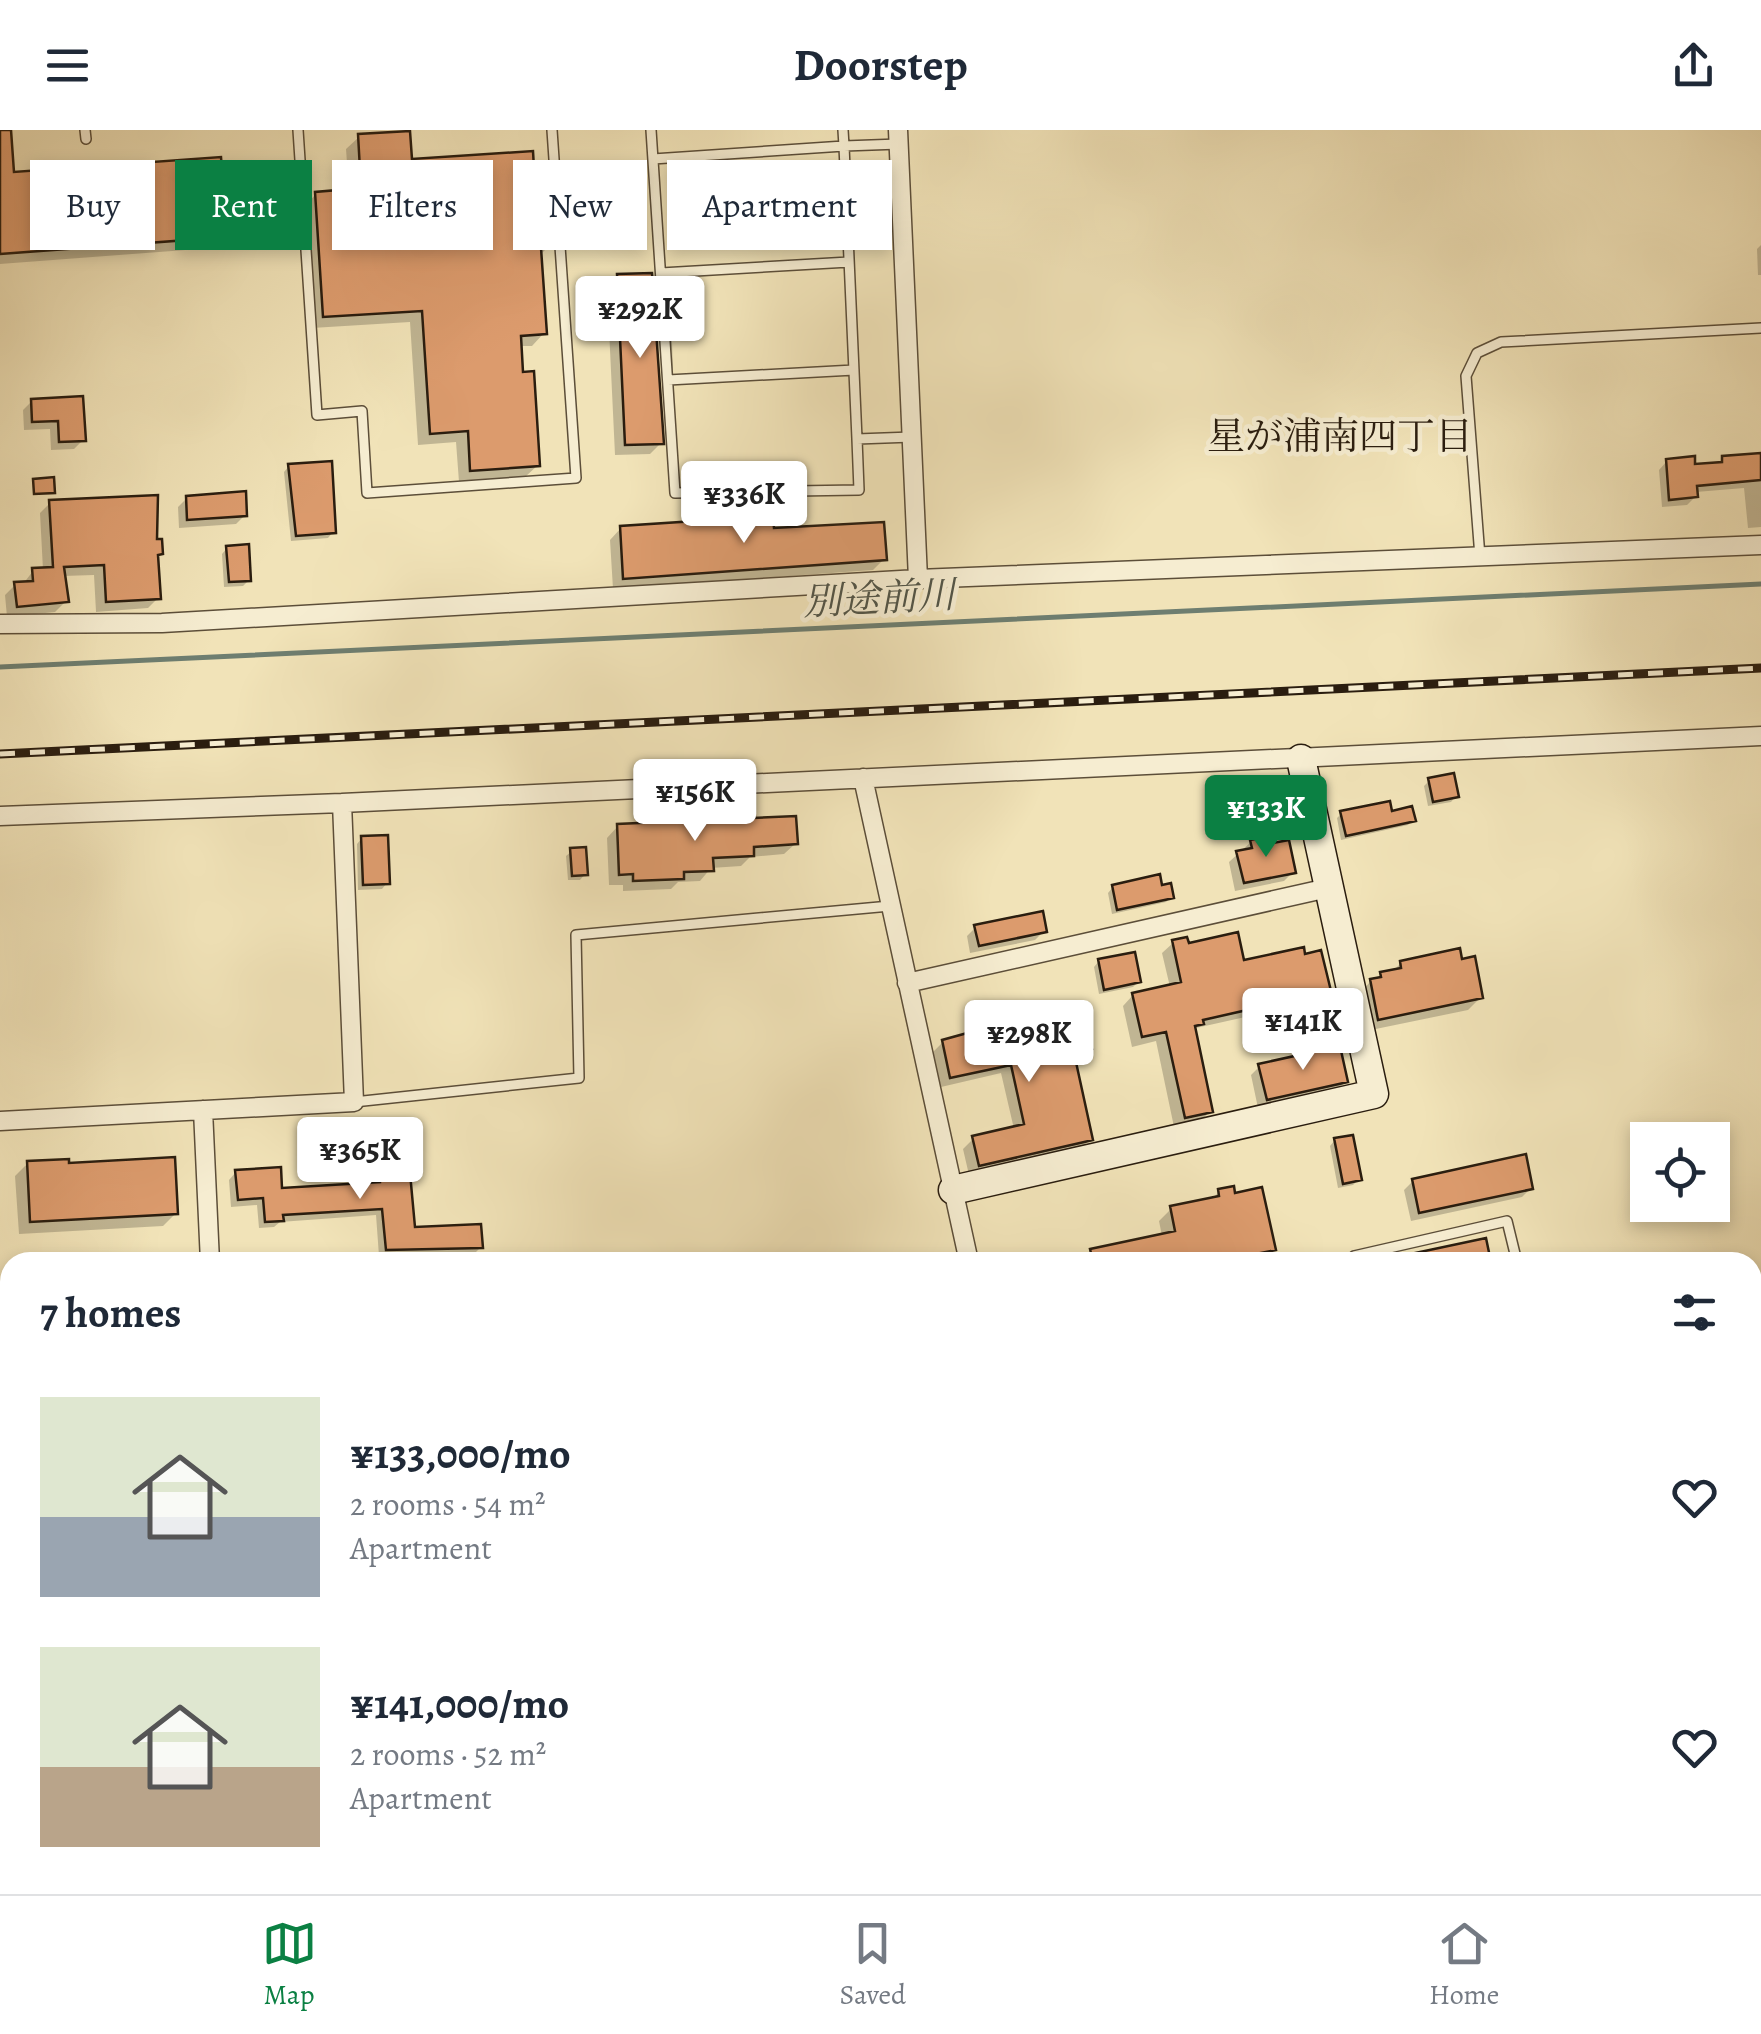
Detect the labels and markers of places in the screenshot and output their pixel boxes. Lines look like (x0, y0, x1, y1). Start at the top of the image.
pin: ¥292K (570, 276, 710, 361)
pin: ¥336K (674, 461, 814, 546)
pin: ¥156K (625, 759, 765, 844)
pin: ¥133K (1196, 775, 1336, 860)
pin: ¥141K (1233, 988, 1373, 1073)
pin: ¥298K (959, 1000, 1099, 1085)
pin: ¥365K (290, 1117, 430, 1202)

